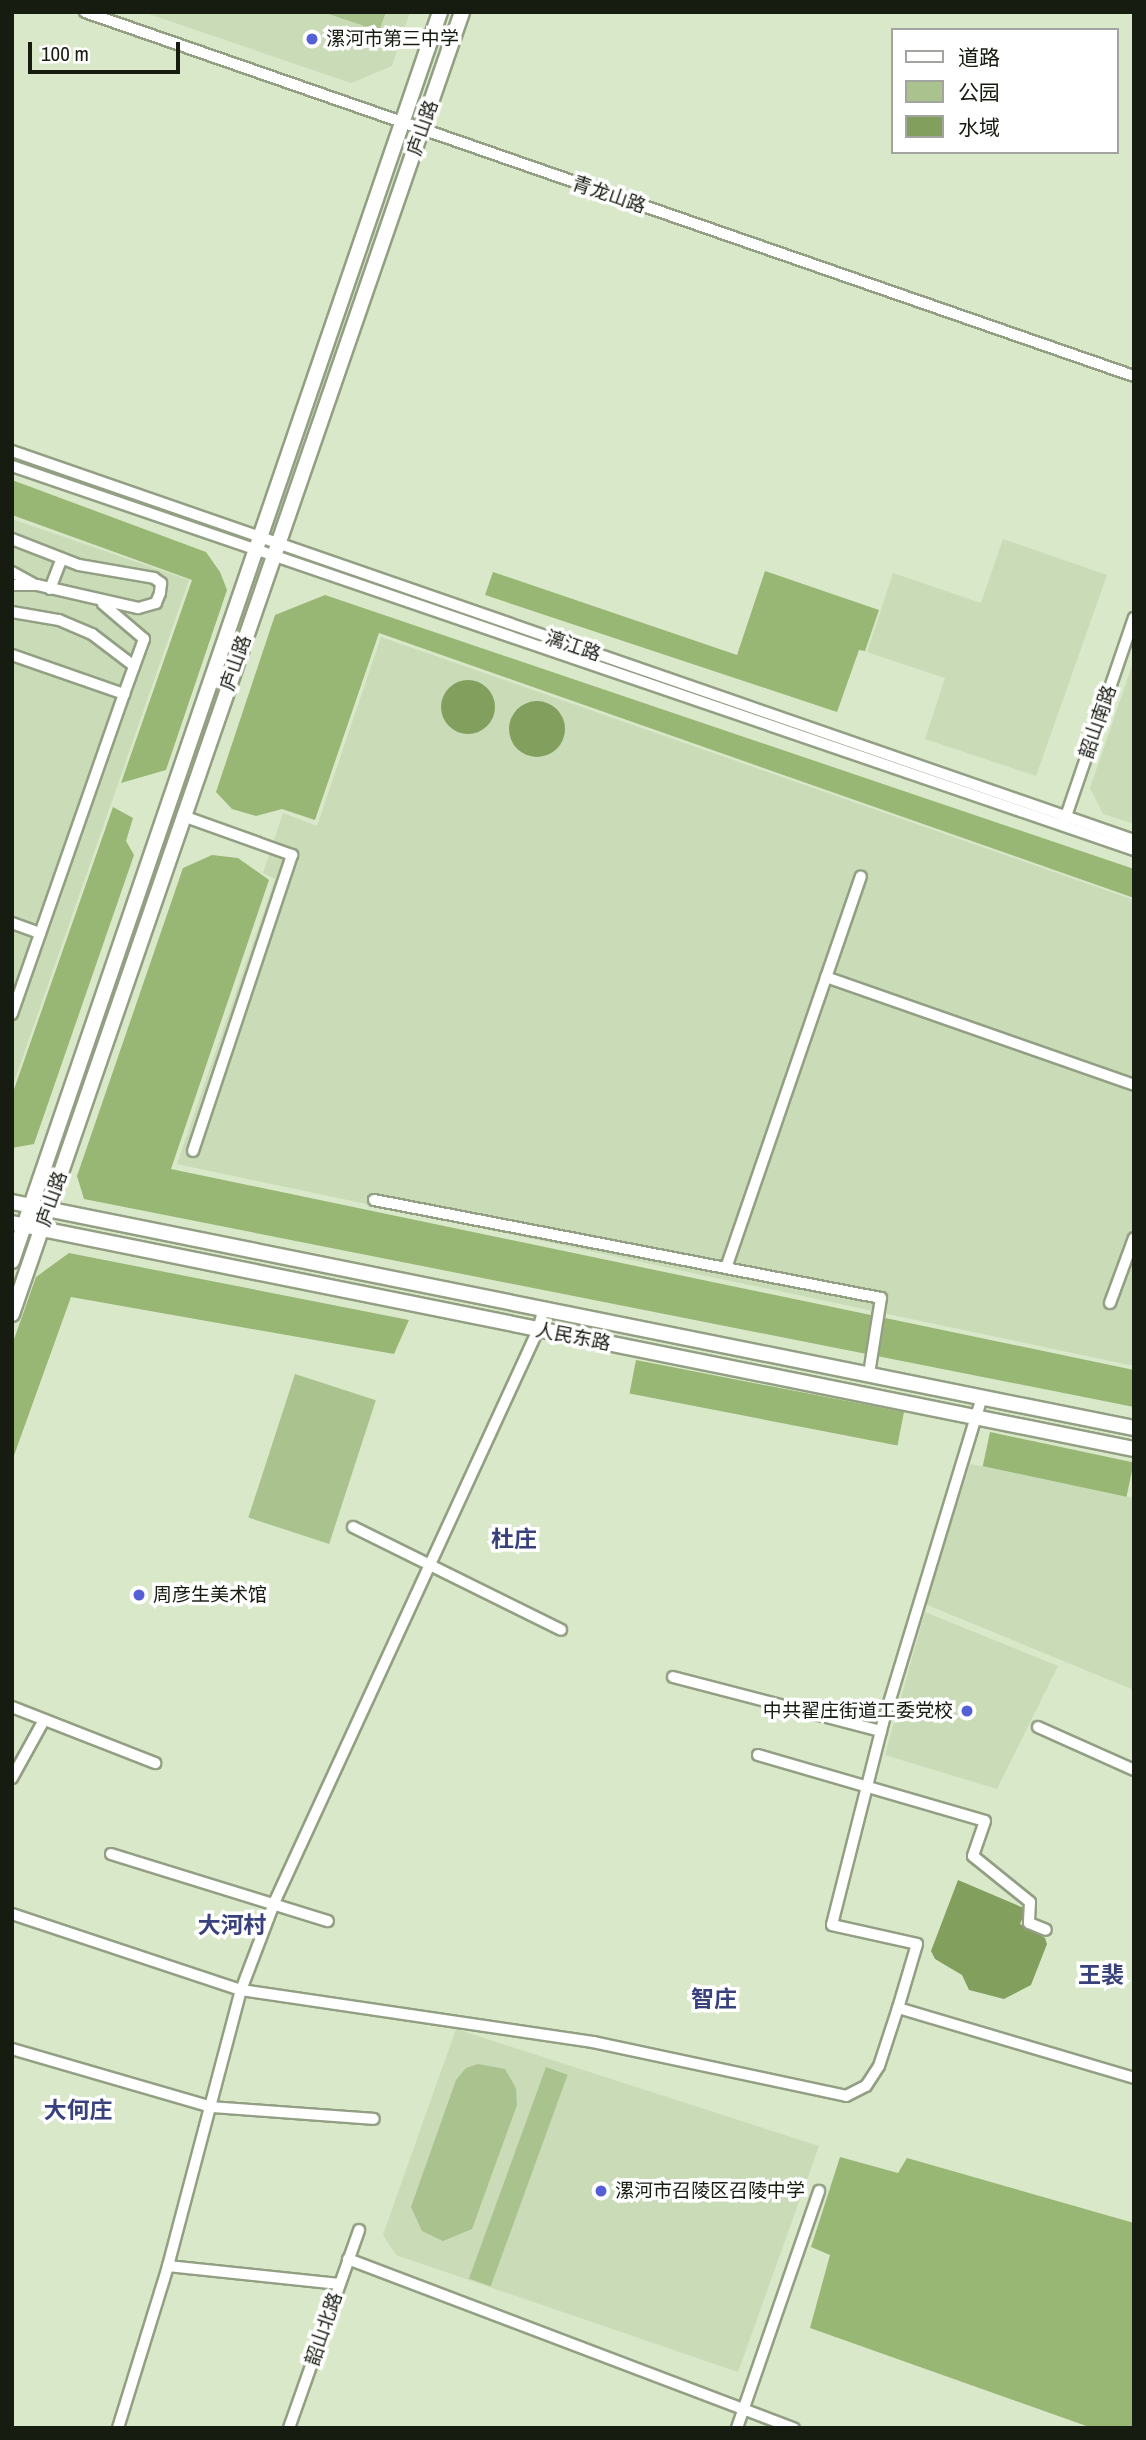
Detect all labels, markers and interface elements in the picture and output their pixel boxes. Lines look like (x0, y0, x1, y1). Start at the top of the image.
scale bar (32, 28, 184, 72)
place label: 漯河市第三中学 (326, 28, 459, 50)
legend (890, 28, 1118, 154)
marker: 漯河市第三中学 (304, 31, 320, 47)
text: 100 m (41, 39, 89, 68)
text: 道路 (958, 43, 1000, 72)
text: 公园 (958, 78, 1000, 107)
street label: 庐山路 (403, 97, 443, 159)
text: 水域 (958, 113, 1000, 142)
street label: 青龙山路 (569, 172, 649, 218)
street label: 漓江路 (542, 626, 604, 666)
street label: 庐山路 (216, 632, 256, 694)
street label: 韶山南路 (1075, 682, 1121, 762)
street label: 庐山路 (32, 1168, 72, 1230)
street label: 人民东路 (534, 1319, 612, 1355)
district label: 杜庄 (491, 1525, 537, 1553)
place label: 周彦生美术馆 (153, 1584, 267, 1606)
marker: 周彦生美术馆 (131, 1587, 147, 1603)
place label: 中共翟庄街道工委党校 (763, 1700, 953, 1722)
marker: 中共翟庄街道工委党校 (959, 1703, 975, 1719)
district label: 大河村 (198, 1911, 266, 1939)
district label: 王裴 (1078, 1961, 1124, 1989)
district label: 智庄 (691, 1985, 737, 2013)
district label: 大何庄 (44, 2096, 112, 2124)
place label: 漯河市召陵区召陵中学 (615, 2180, 805, 2202)
marker: 漯河市召陵区召陵中学 (593, 2183, 609, 2199)
street label: 韶山北路 (301, 2289, 347, 2369)

